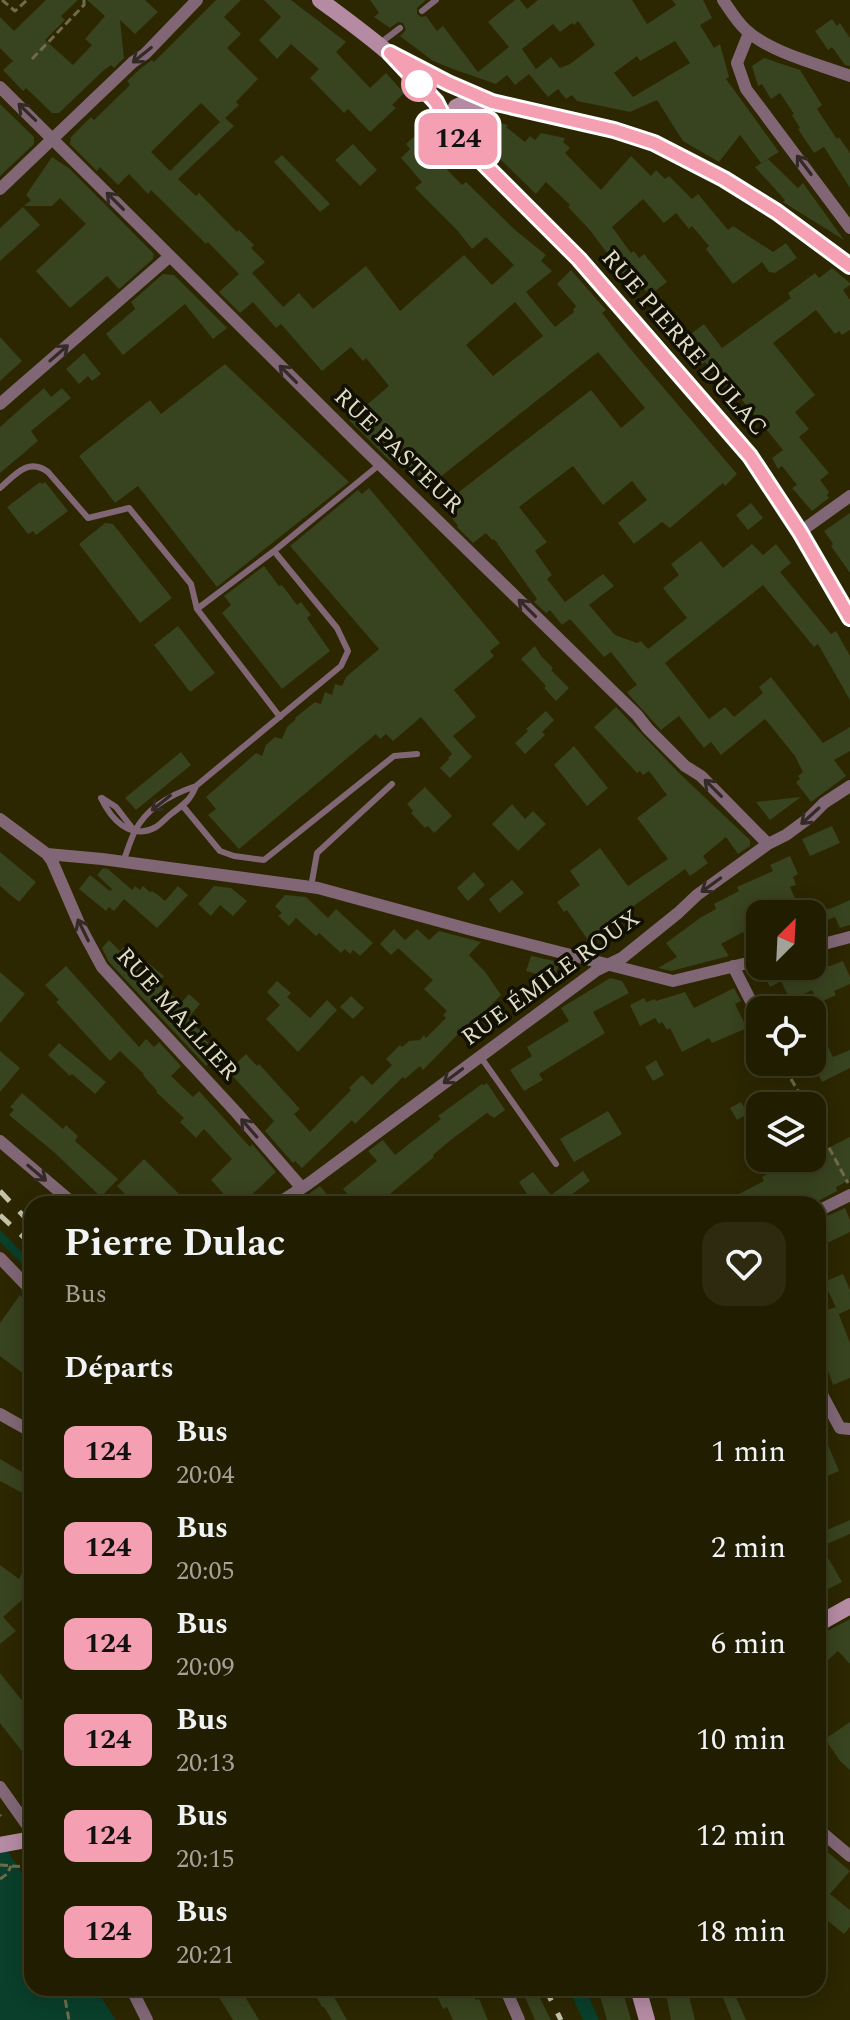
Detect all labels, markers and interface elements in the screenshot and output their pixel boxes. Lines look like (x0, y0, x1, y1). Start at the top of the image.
one-way arrow (132, 46, 153, 64)
unlabelled marker (402, 67, 436, 101)
one-way arrow (18, 103, 37, 122)
line badge: 124 (412, 113, 504, 165)
text: 124 (434, 117, 482, 160)
one-way arrow (795, 155, 812, 176)
one-way arrow (105, 191, 124, 211)
street label: RUE PIERRE DULAC (593, 242, 775, 444)
one-way arrow (48, 344, 69, 362)
one-way arrow (279, 365, 298, 384)
street label: RUE PASTEUR (325, 380, 471, 522)
one-way arrow (518, 599, 537, 618)
one-way arrow (704, 779, 723, 798)
one-way arrow (151, 794, 172, 812)
one-way arrow (800, 807, 820, 825)
one-way arrow (701, 876, 723, 893)
north arrow (746, 900, 826, 980)
map controls (746, 900, 826, 1172)
street label: RUE ÉMILE ROUX (454, 901, 648, 1055)
one-way arrow (75, 919, 90, 943)
street label: RUE MALLIER (107, 939, 247, 1089)
button: locate (746, 996, 826, 1076)
one-way arrow (443, 1067, 464, 1084)
button: layers (746, 1092, 826, 1172)
one-way arrow (241, 1118, 259, 1139)
one-way arrow (26, 1163, 47, 1181)
text: Pierre Dulac (64, 1215, 285, 1273)
button: heart (702, 1222, 786, 1306)
text: Bus (64, 1274, 107, 1314)
text: Départs (64, 1345, 174, 1391)
text: Bus (176, 1409, 228, 1455)
text: 1 min (711, 1429, 786, 1475)
text: 124 (84, 1430, 132, 1473)
text: 20:04 (176, 1455, 235, 1495)
text: Bus (176, 1505, 228, 1551)
text: 2 min (711, 1525, 786, 1571)
text: 124 (84, 1526, 132, 1569)
text: 20:05 (176, 1551, 235, 1591)
text: Bus (176, 1601, 228, 1647)
text: 6 min (711, 1621, 786, 1667)
text: 124 (84, 1622, 132, 1665)
text: 20:09 (176, 1647, 235, 1687)
text: Bus (176, 1697, 228, 1743)
text: 10 min (696, 1717, 786, 1763)
text: 124 (84, 1718, 132, 1761)
text: 20:13 (176, 1743, 235, 1783)
text: Bus (176, 1793, 228, 1839)
text: 12 min (696, 1813, 786, 1859)
text: 124 (84, 1814, 132, 1857)
text: 20:15 (176, 1839, 235, 1879)
text: Bus (176, 1889, 228, 1935)
text: 18 min (696, 1909, 786, 1955)
text: 124 (84, 1910, 132, 1953)
text: 20:21 (176, 1935, 235, 1975)

